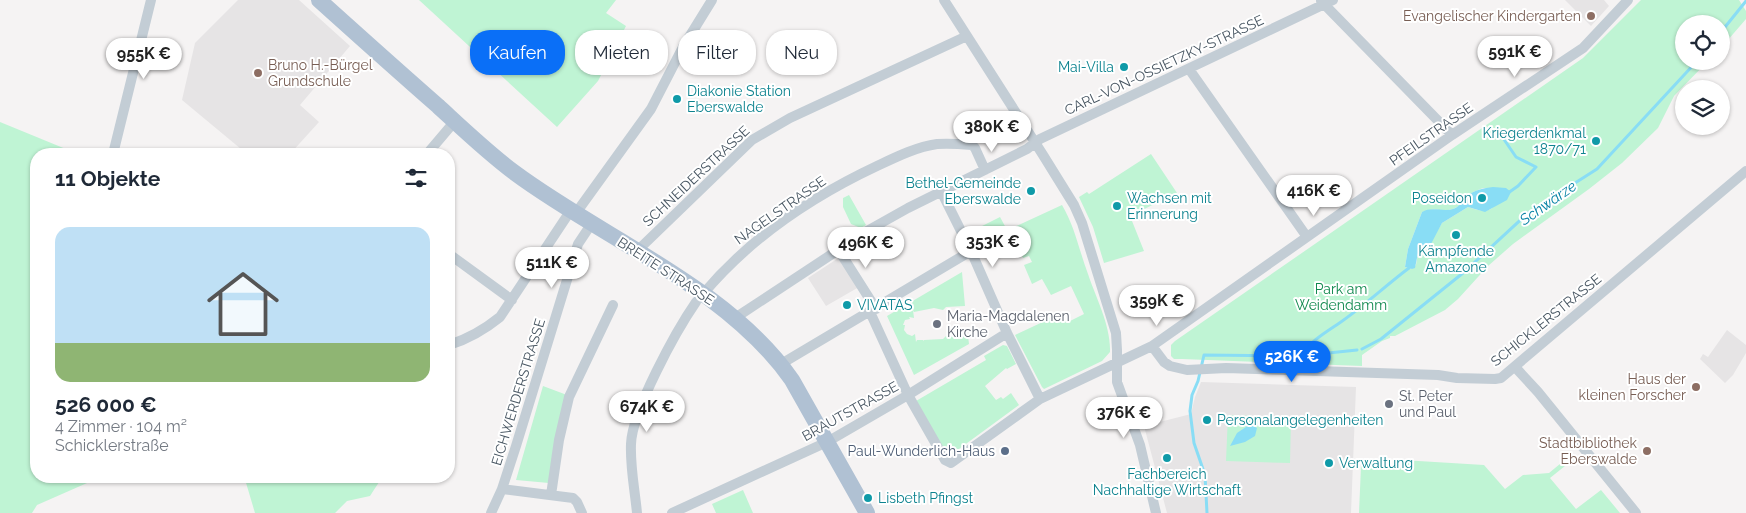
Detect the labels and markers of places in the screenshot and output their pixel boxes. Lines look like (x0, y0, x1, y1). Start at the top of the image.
place label: Evangelischer Kindergarten (1403, 8, 1581, 24)
marker: Evangelischer Kindergarten (1585, 10, 1597, 22)
pin: 591K € (1474, 36, 1556, 78)
pin: 955K € (103, 38, 185, 80)
place label: Bruno H.-Bürgel Grundschule (268, 57, 373, 89)
place label: Mai-Villa (1058, 59, 1114, 75)
marker: Mai-Villa (1118, 61, 1130, 73)
marker: Bruno H.-Bürgel Grundschule (252, 67, 264, 79)
place label: Diakonie Station Eberswalde (687, 83, 791, 115)
marker: Diakonie Station Eberswalde (671, 93, 683, 105)
pin: 380K € (951, 110, 1033, 153)
place label: Kriegerdenkmal 1870/71 (1482, 125, 1586, 157)
marker: Kriegerdenkmal 1870/71 (1590, 135, 1602, 147)
pin: 416K € (1273, 174, 1355, 217)
place label: Bethel-Gemeinde Eberswalde (906, 175, 1021, 207)
marker: Bethel-Gemeinde Eberswalde (1025, 185, 1037, 197)
place label: Wachsen mit Erinnerung (1127, 190, 1212, 222)
place label: Poseidon (1412, 190, 1472, 206)
marker: Poseidon (1476, 192, 1488, 204)
marker: Wachsen mit Erinnerung (1111, 200, 1123, 212)
pin: 496K € (825, 226, 907, 269)
pin: 353K € (952, 226, 1034, 268)
marker: Kämpfende Amazone (1450, 229, 1462, 241)
place label: Kämpfende Amazone (1418, 243, 1494, 275)
pin: 511K € (511, 246, 593, 289)
pin: 359K € (1116, 284, 1198, 327)
place label: VIVATAS (857, 297, 913, 313)
marker: VIVATAS (841, 299, 853, 311)
place label: Maria-Magdalenen Kirche (947, 308, 1070, 340)
marker: Maria-Magdalenen Kirche (931, 318, 943, 330)
pin: 526K € (1251, 340, 1333, 383)
place label: Haus der kleinen Forscher (1579, 371, 1686, 403)
marker: Haus der kleinen Forscher (1690, 381, 1702, 393)
place label: St. Peter und Paul (1399, 388, 1456, 420)
pin: 674K € (606, 390, 688, 433)
pin: 376K € (1083, 396, 1165, 439)
marker: St. Peter und Paul (1383, 398, 1395, 410)
place label: Personalangelegenheiten (1217, 412, 1384, 428)
marker: Personalangelegenheiten (1201, 414, 1213, 426)
place label: Stadtbibliothek Eberswalde (1539, 435, 1638, 467)
place label: Paul-Wunderlich-Haus (847, 443, 995, 459)
marker: Paul-Wunderlich-Haus (999, 445, 1011, 457)
marker: Stadtbibliothek Eberswalde (1641, 445, 1653, 457)
marker: Fachbereich Nachhaltige Wirtschaft (1161, 452, 1173, 464)
place label: Verwaltung (1339, 455, 1413, 471)
marker: Verwaltung (1323, 457, 1335, 469)
place label: Fachbereich Nachhaltige Wirtschaft (1093, 466, 1241, 498)
place label: Lisbeth Pfingst (878, 490, 974, 506)
marker: Lisbeth Pfingst (862, 492, 874, 504)

